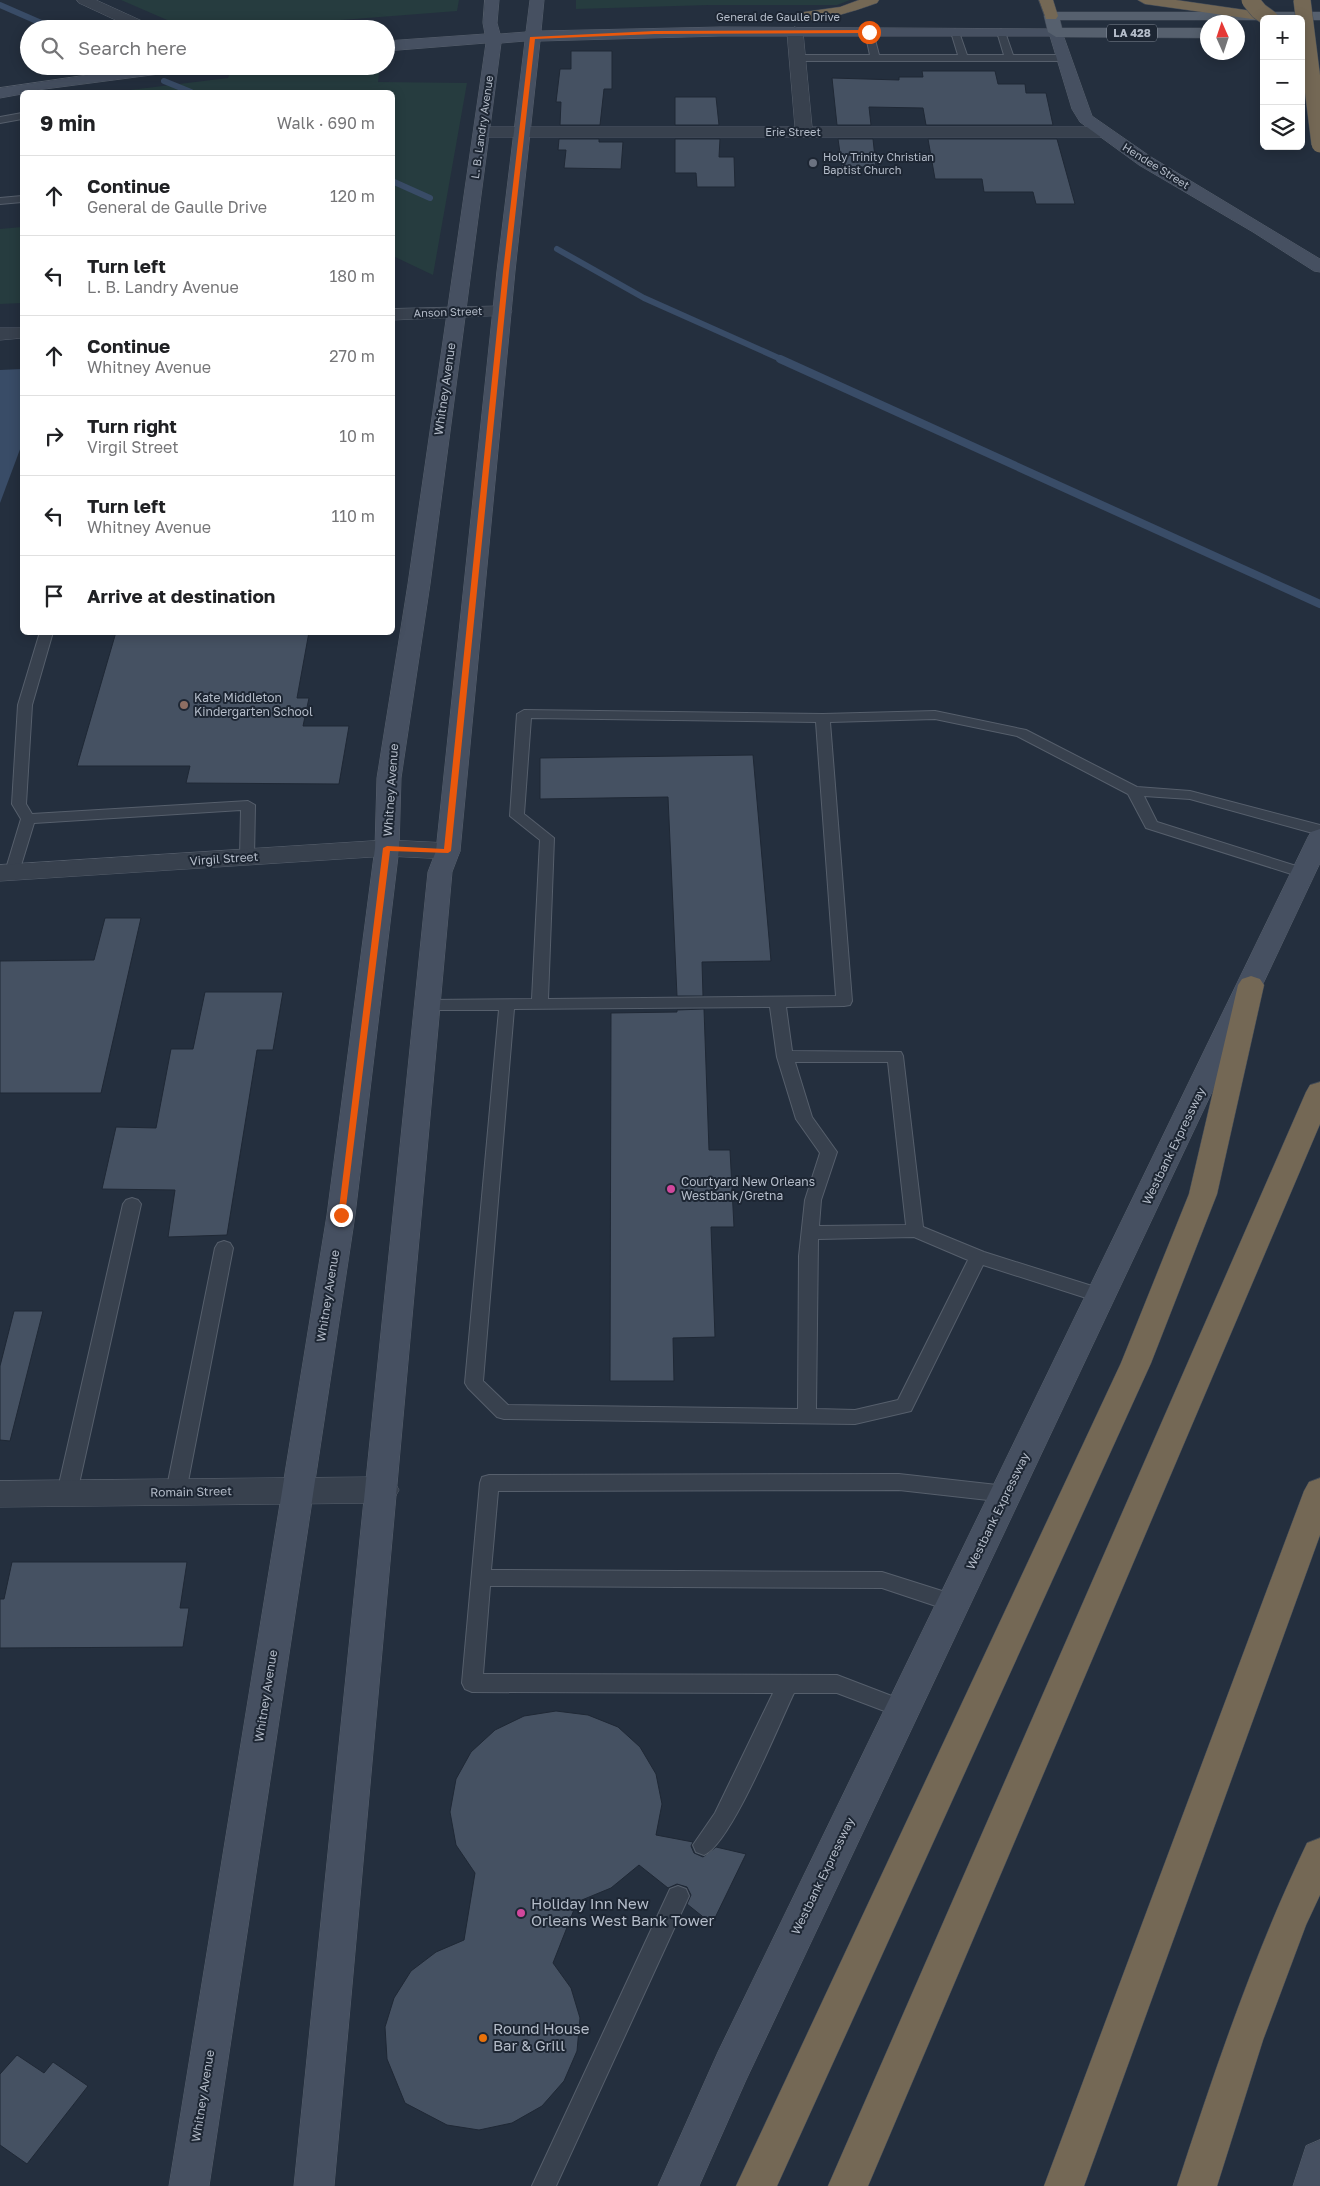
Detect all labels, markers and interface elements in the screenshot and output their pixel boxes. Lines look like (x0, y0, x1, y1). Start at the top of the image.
street label: General de Gaulle Drive (716, 10, 840, 23)
north arrow (1200, 15, 1245, 60)
map controls (1260, 15, 1305, 150)
button: + (1260, 15, 1305, 60)
search box (20, 20, 395, 75)
route start (858, 21, 881, 44)
road number: LA 428 (1107, 24, 1157, 42)
icon: search (38, 34, 66, 62)
text: Search here (78, 36, 187, 59)
button: − (1260, 60, 1305, 105)
street label: L. B. Landry Avenue (468, 74, 495, 179)
button: layers (1260, 105, 1305, 150)
text: 9 min (40, 110, 95, 136)
text: Walk · 690 m (277, 113, 375, 133)
street label: Erie Street (765, 125, 821, 138)
street label: Hendee Street (1120, 140, 1192, 191)
place label: Holy Trinity Christian Baptist Church (823, 150, 934, 176)
marker: Holy Trinity Christian Baptist Church (807, 157, 819, 169)
text: Continue (87, 174, 170, 197)
icon: ahead (40, 182, 68, 210)
text: 120 m (330, 186, 375, 206)
text: General de Gaulle Drive (87, 197, 267, 217)
text: Turn left (87, 254, 166, 277)
icon: left (40, 262, 68, 290)
text: 180 m (329, 266, 375, 286)
text: L. B. Landry Avenue (87, 277, 239, 297)
street label: Anson Street (413, 304, 483, 319)
text: Continue (87, 334, 170, 357)
icon: ahead (40, 342, 68, 370)
street label: Whitney Avenue (431, 342, 458, 436)
text: 270 m (329, 346, 375, 366)
text: Whitney Avenue (87, 357, 211, 377)
text: Turn right (87, 414, 177, 437)
icon: right (40, 422, 68, 450)
text: 10 m (339, 426, 375, 446)
text: Virgil Street (87, 437, 179, 457)
text: Turn left (87, 494, 166, 517)
icon: left (40, 502, 68, 530)
text: 110 m (331, 506, 375, 526)
text: Whitney Avenue (87, 517, 211, 537)
icon: arrive (40, 582, 68, 610)
text: Arrive at destination (87, 584, 275, 607)
place label: Kate Middleton Kindergarten School (194, 690, 313, 719)
marker: Kate Middleton Kindergarten School (178, 699, 190, 711)
street label: Whitney Avenue (380, 743, 401, 837)
street label: Virgil Street (189, 849, 259, 868)
street label: Westbank Expressway (1139, 1084, 1209, 1207)
place label: Courtyard New Orleans Westbank/Gretna (681, 1174, 815, 1203)
marker: Courtyard New Orleans Westbank/Gretna (665, 1183, 677, 1195)
route end (330, 1204, 353, 1227)
street label: Whitney Avenue (313, 1249, 342, 1343)
street label: Westbank Expressway (963, 1449, 1033, 1572)
street label: Romain Street (150, 1483, 232, 1500)
street label: Whitney Avenue (251, 1649, 280, 1743)
street label: Westbank Expressway (788, 1814, 858, 1937)
place label: Holiday Inn New Orleans West Bank Tower (531, 1894, 714, 1929)
marker: Holiday Inn New Orleans West Bank Tower (515, 1907, 527, 1919)
place label: Round House Bar & Grill (493, 2019, 590, 2054)
marker: Round House Bar & Grill (477, 2032, 489, 2044)
street label: Whitney Avenue (188, 2049, 217, 2143)

